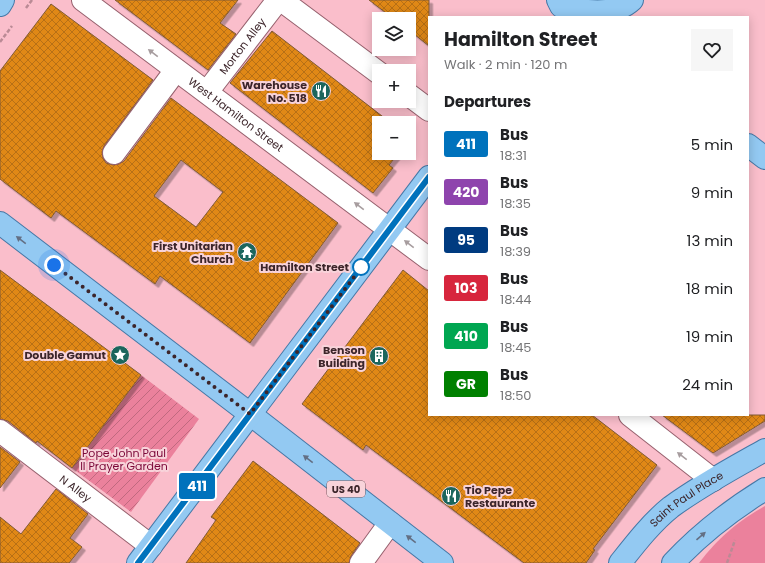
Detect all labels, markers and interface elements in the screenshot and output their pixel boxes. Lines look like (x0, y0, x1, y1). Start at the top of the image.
map controls (372, 12, 416, 160)
button: layers (372, 12, 416, 56)
street label: Morton Alley (215, 14, 270, 78)
text: Hamilton Street (444, 26, 597, 53)
button: heart (691, 29, 733, 71)
one-way arrow (148, 49, 159, 57)
text: Walk · 2 min · 120 m (444, 55, 567, 74)
button: + (372, 64, 416, 108)
street label: West Hamilton Street (185, 73, 287, 155)
place label: Warehouse No. 518 (242, 77, 307, 106)
restaurant icon: Warehouse No. 518 (310, 80, 332, 102)
text: Departures (444, 91, 531, 112)
button: − (372, 116, 416, 160)
text: Bus (500, 124, 528, 145)
text: 411 (456, 134, 476, 154)
text: 5 min (691, 134, 733, 155)
text: 18:31 (500, 146, 527, 165)
text: Bus (500, 172, 528, 193)
text: 420 (453, 182, 479, 202)
text: 9 min (691, 182, 733, 203)
text: 18:35 (500, 194, 531, 213)
one-way arrow (353, 201, 364, 210)
text: Bus (500, 220, 528, 241)
text: 95 (457, 230, 475, 250)
text: 13 min (687, 230, 733, 251)
one-way arrow (16, 235, 27, 244)
place label: First Unitarian Church (153, 238, 233, 267)
one-way arrow (404, 240, 415, 249)
temple icon: First Unitarian Church (236, 241, 258, 263)
text: 18:39 (500, 242, 531, 261)
your location (44, 255, 64, 275)
marker: Hamilton Street (352, 258, 370, 276)
place label: Hamilton Street (260, 259, 350, 275)
text: Bus (500, 268, 528, 289)
text: 103 (455, 278, 477, 298)
text: 18 min (686, 278, 733, 299)
text: 18:44 (500, 290, 532, 309)
text: Bus (500, 316, 528, 337)
text: 410 (454, 326, 478, 346)
text: 19 min (686, 326, 733, 347)
text: 18:45 (500, 338, 531, 357)
place label: Benson Building (318, 342, 365, 371)
place icon: Double Gamut (109, 344, 131, 366)
building icon: Benson Building (368, 345, 390, 367)
place label: Double Gamut (24, 347, 107, 363)
text: Bus (500, 364, 528, 385)
text: GR (456, 374, 476, 394)
text: 24 min (682, 374, 733, 395)
text: 18:50 (500, 386, 531, 405)
park label: Pope John Paul II Prayer Garden (80, 445, 168, 474)
one-way arrow (677, 451, 688, 460)
one-way arrow (303, 455, 314, 464)
street label: Saint Paul Place (646, 467, 726, 531)
street label: N Alley (56, 471, 96, 506)
line badge: 411 (174, 473, 220, 499)
text: 411 (187, 476, 207, 496)
road number: US 40 (327, 481, 365, 497)
place label: Tio Pepe Restaurante (465, 482, 535, 511)
restaurant icon: Tio Pepe Restaurante (440, 485, 462, 507)
one-way arrow (696, 531, 706, 540)
one-way arrow (405, 535, 416, 543)

